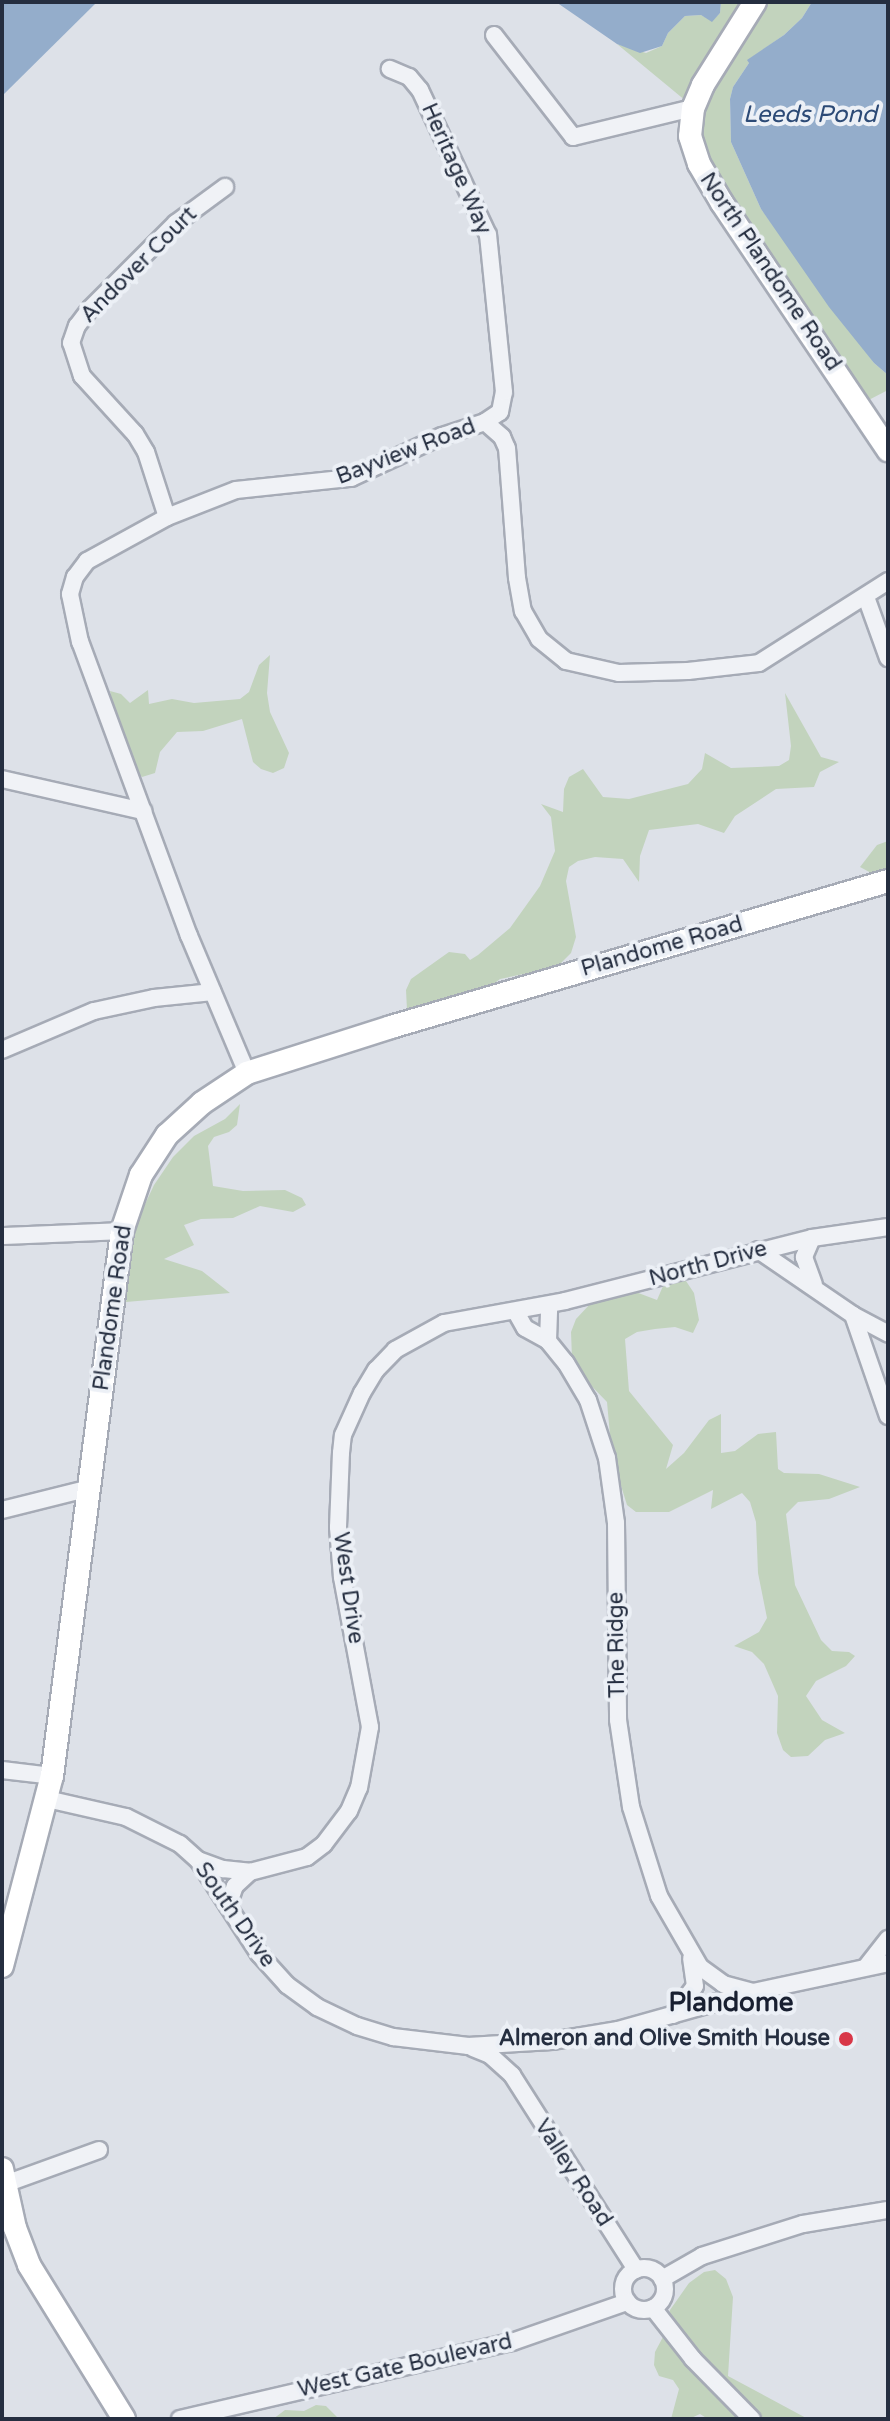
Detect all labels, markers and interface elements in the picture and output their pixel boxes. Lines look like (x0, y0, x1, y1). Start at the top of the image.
street label: Heritage Way (415, 99, 497, 239)
water label: Leeds Pond (743, 101, 877, 129)
street label: North Plandome Road (694, 168, 846, 376)
street label: Andover Court (75, 201, 203, 329)
street label: Bayview Road (333, 413, 479, 491)
street label: Plandome Road (578, 911, 746, 983)
street label: Plandome Road (88, 1224, 138, 1392)
street label: North Drive (646, 1236, 770, 1292)
street label: West Drive (327, 1530, 369, 1646)
street label: The Ridge (603, 1592, 631, 1698)
street label: South Drive (189, 1857, 281, 1973)
district label: Plandome (668, 1987, 794, 2019)
place label: Almeron and Olive Smith House (499, 2026, 830, 2052)
marker: Almeron and Olive Smith House (837, 2030, 855, 2048)
street label: Valley Road (529, 2114, 617, 2232)
street label: West Gate Boulevard (295, 2328, 515, 2404)

